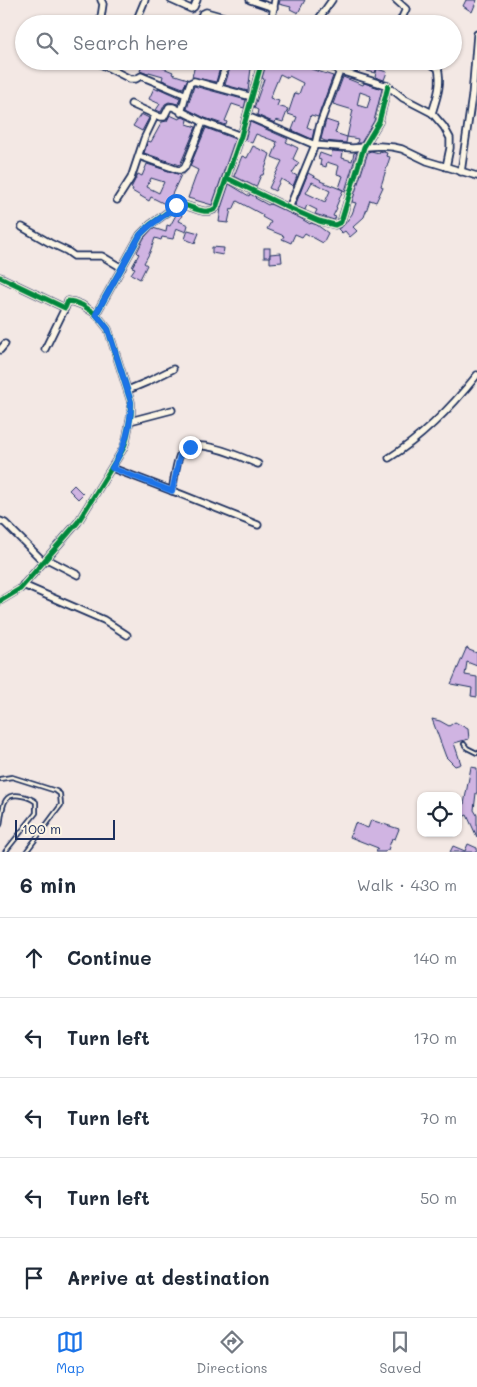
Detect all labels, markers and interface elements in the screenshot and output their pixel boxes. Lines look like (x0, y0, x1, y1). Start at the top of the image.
search box (15, 15, 462, 70)
icon: search (33, 29, 61, 57)
text: Search here (73, 30, 189, 55)
route start (165, 194, 188, 217)
route end (179, 436, 202, 459)
map controls (417, 792, 462, 837)
button: locate (417, 792, 462, 837)
scale bar (15, 817, 115, 840)
text: 100 m (22, 819, 61, 838)
text: 6 min (20, 871, 76, 898)
text: Walk · 430 m (357, 874, 457, 895)
icon: ahead (20, 944, 48, 972)
text: Continue (67, 945, 152, 970)
text: 140 m (413, 947, 457, 968)
icon: left (20, 1024, 48, 1052)
text: Turn left (67, 1025, 150, 1050)
text: 170 m (413, 1027, 457, 1048)
icon: left (20, 1104, 48, 1132)
text: Turn left (67, 1105, 150, 1130)
text: 70 m (420, 1107, 457, 1128)
icon: left (20, 1184, 48, 1212)
text: Turn left (67, 1185, 150, 1210)
text: 50 m (420, 1187, 457, 1208)
icon: arrive (20, 1264, 48, 1292)
text: Arrive at destination (67, 1265, 270, 1290)
tab: Map (56, 1328, 84, 1377)
tab: Directions (196, 1328, 268, 1377)
tab: Saved (379, 1328, 421, 1377)

